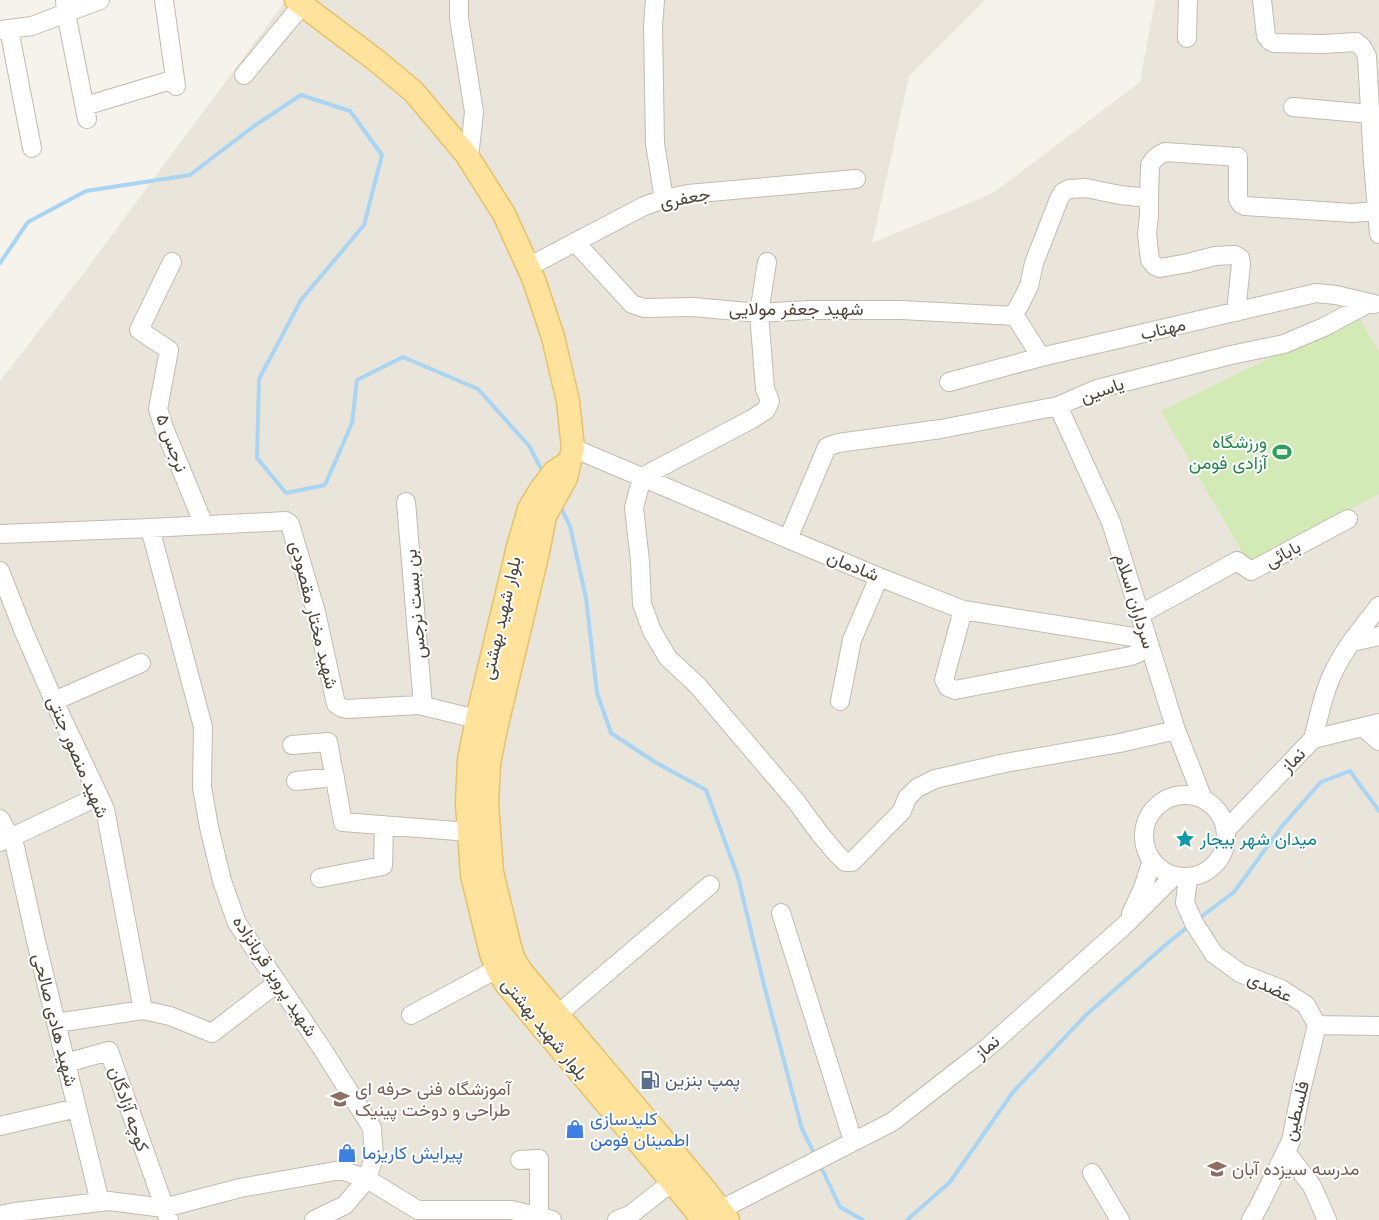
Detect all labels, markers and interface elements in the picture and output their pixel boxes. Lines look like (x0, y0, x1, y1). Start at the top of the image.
street label: جعفری (658, 182, 712, 213)
street label: شهید جعفر مولایی (729, 297, 863, 320)
street label: مهتاب (1138, 312, 1188, 345)
street label: یاسین (1077, 371, 1127, 408)
street label: نرجس ۵ (151, 410, 194, 475)
place label: ورزشگاه آزادی فومن (1189, 430, 1269, 474)
sports icon: ورزشگاه آزادی فومن (1271, 441, 1293, 463)
street label: بابائی (1261, 535, 1305, 572)
street label: شهید مختار مقصودی (285, 538, 344, 691)
street label: شادمان (824, 545, 883, 586)
street label: بن بست نرجس (398, 548, 431, 660)
street label: سرداران اسلام (1109, 550, 1161, 652)
street label: بلوار شهید بهشتی (475, 554, 526, 682)
street label: شهید منصور جنتی (42, 692, 115, 821)
street label: نماز (1275, 742, 1310, 778)
place label: میدان شهر بیجار (1199, 827, 1317, 850)
place icon: میدان شهر بیجار (1174, 828, 1196, 850)
street label: شهید پرویز قربانزاده (227, 911, 323, 1041)
street label: شهید هادی صالحی (28, 951, 83, 1089)
street label: عضدی (1244, 966, 1296, 1007)
street label: بلوار شهید بهشتی (497, 973, 594, 1085)
street label: نماز (968, 1029, 1004, 1065)
street label: کوچه آزادگان (103, 1063, 155, 1155)
place label: پمپ بنزین (665, 1068, 740, 1092)
fuel station icon: پمپ بنزین (639, 1069, 661, 1091)
place label: آموزشگاه فنی حرفه ای طراحی و دوخت پینیک (355, 1077, 512, 1122)
street label: فلسطین (1277, 1078, 1314, 1143)
school or university icon: آموزشگاه فنی حرفه ای طراحی و دوخت پینیک (329, 1088, 351, 1110)
place label: کلیدسازی اطمینان فومن (590, 1107, 689, 1151)
shop icon: کلیدسازی اطمینان فومن (564, 1118, 586, 1140)
place label: پیرایش کاریزما (362, 1141, 463, 1165)
shop icon: پیرایش کاریزما (336, 1142, 358, 1164)
place label: مدرسه سیزده آبان (1232, 1157, 1359, 1180)
school or university icon: مدرسه سیزده آبان (1206, 1158, 1228, 1180)

